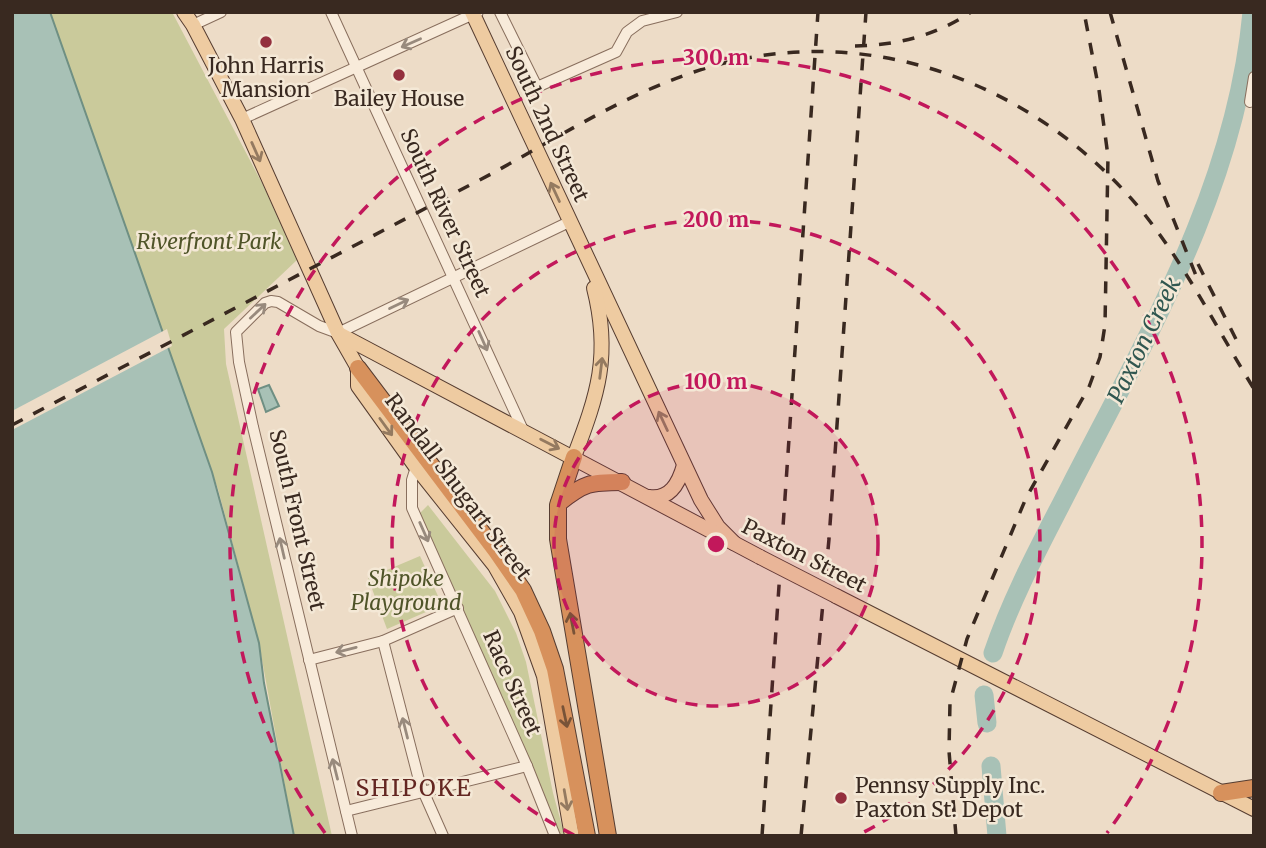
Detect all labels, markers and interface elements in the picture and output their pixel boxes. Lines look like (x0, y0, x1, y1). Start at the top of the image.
marker: John Harris Mansion (258, 34, 274, 50)
one-way arrow (400, 37, 422, 50)
street label: South 2nd Street (500, 42, 595, 206)
text: 300 m (683, 44, 749, 71)
place label: John Harris Mansion (207, 52, 324, 103)
marker: Bailey House (391, 67, 407, 83)
place label: Bailey House (334, 85, 464, 112)
street label: South River Street (395, 124, 496, 301)
one-way arrow (250, 141, 263, 162)
one-way arrow (548, 181, 561, 203)
text: 200 m (683, 206, 749, 233)
park label: Riverfront Park (137, 228, 282, 255)
water label: Paxton Creek (1101, 272, 1187, 408)
one-way arrow (388, 296, 409, 310)
one-way arrow (249, 303, 267, 319)
one-way arrow (477, 330, 490, 351)
one-way arrow (595, 357, 608, 380)
text: 100 m (685, 368, 747, 395)
street label: Randall Shugart Street (379, 388, 538, 586)
one-way arrow (656, 411, 669, 432)
one-way arrow (379, 417, 394, 436)
street label: South Front Street (264, 427, 331, 613)
one-way arrow (539, 438, 560, 452)
street label: Paxton Street (737, 513, 871, 598)
one-way arrow (418, 522, 431, 543)
centre of rings (704, 532, 728, 556)
one-way arrow (275, 537, 288, 560)
park label: Shipoke Playground (351, 565, 461, 616)
one-way arrow (565, 612, 579, 635)
street label: Race Street (477, 626, 548, 740)
one-way arrow (335, 644, 358, 657)
one-way arrow (559, 705, 573, 728)
one-way arrow (398, 717, 411, 740)
one-way arrow (328, 759, 341, 781)
place label: Pennsy Supply Inc. Paxton St. Depot (855, 772, 1045, 823)
district label: SHIPOKE (355, 773, 473, 802)
one-way arrow (560, 788, 573, 811)
marker: Pennsy Supply Inc. Paxton St. Depot (833, 790, 849, 806)

